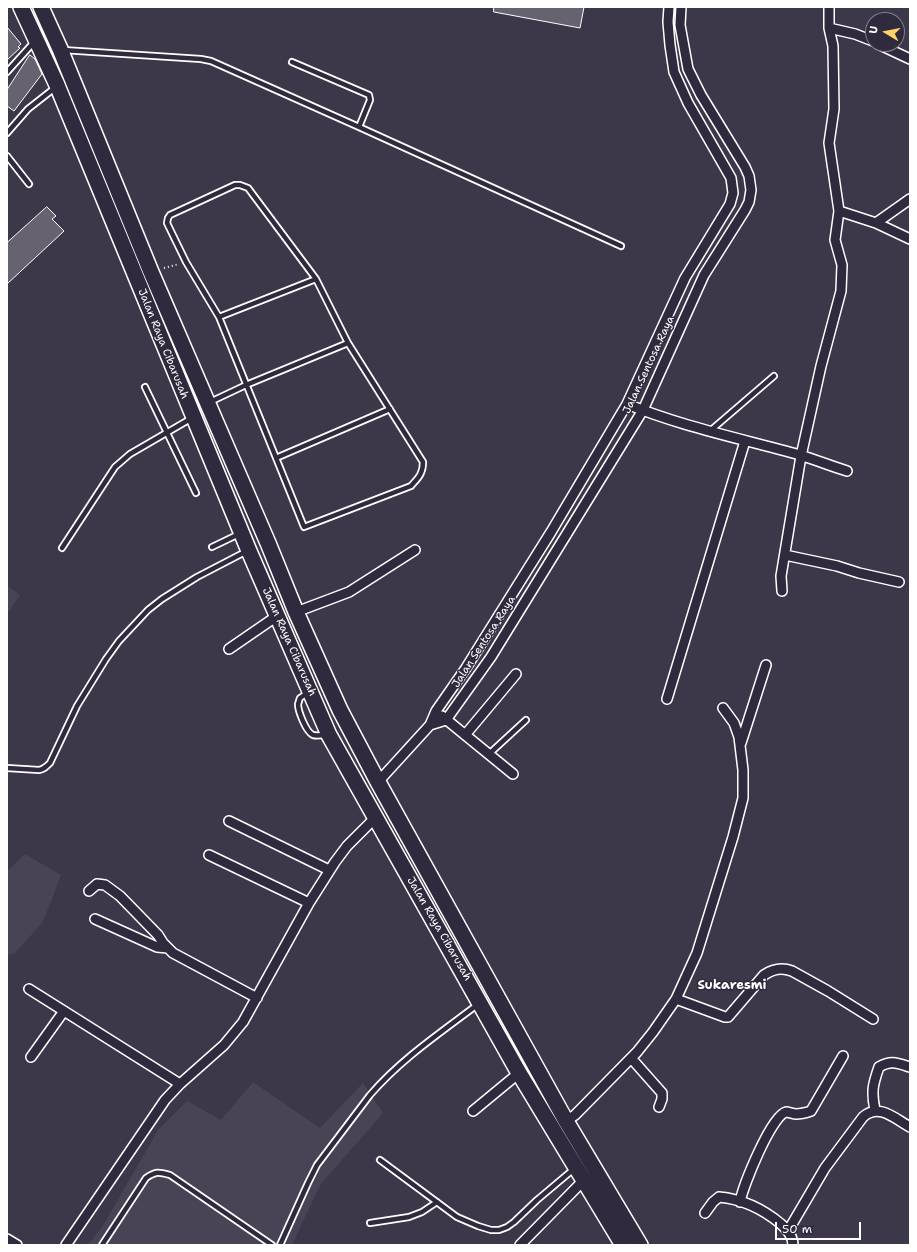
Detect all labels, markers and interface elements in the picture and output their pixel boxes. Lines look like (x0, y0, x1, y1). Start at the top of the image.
north arrow (865, 12, 905, 52)
text: U (866, 25, 882, 35)
street label: Jalan Raya Cibarusah (135, 287, 191, 401)
street label: Jalan Sentosa Raya (621, 314, 677, 416)
street label: Jalan Raya Cibarusah (259, 586, 319, 698)
street label: Jalan Sentosa Raya (449, 594, 519, 690)
street label: Jalan Raya Cibarusah (404, 875, 474, 983)
district label: Sukaresmi (697, 978, 767, 994)
scale bar (777, 1214, 863, 1240)
text: 50 m (782, 1221, 812, 1237)

